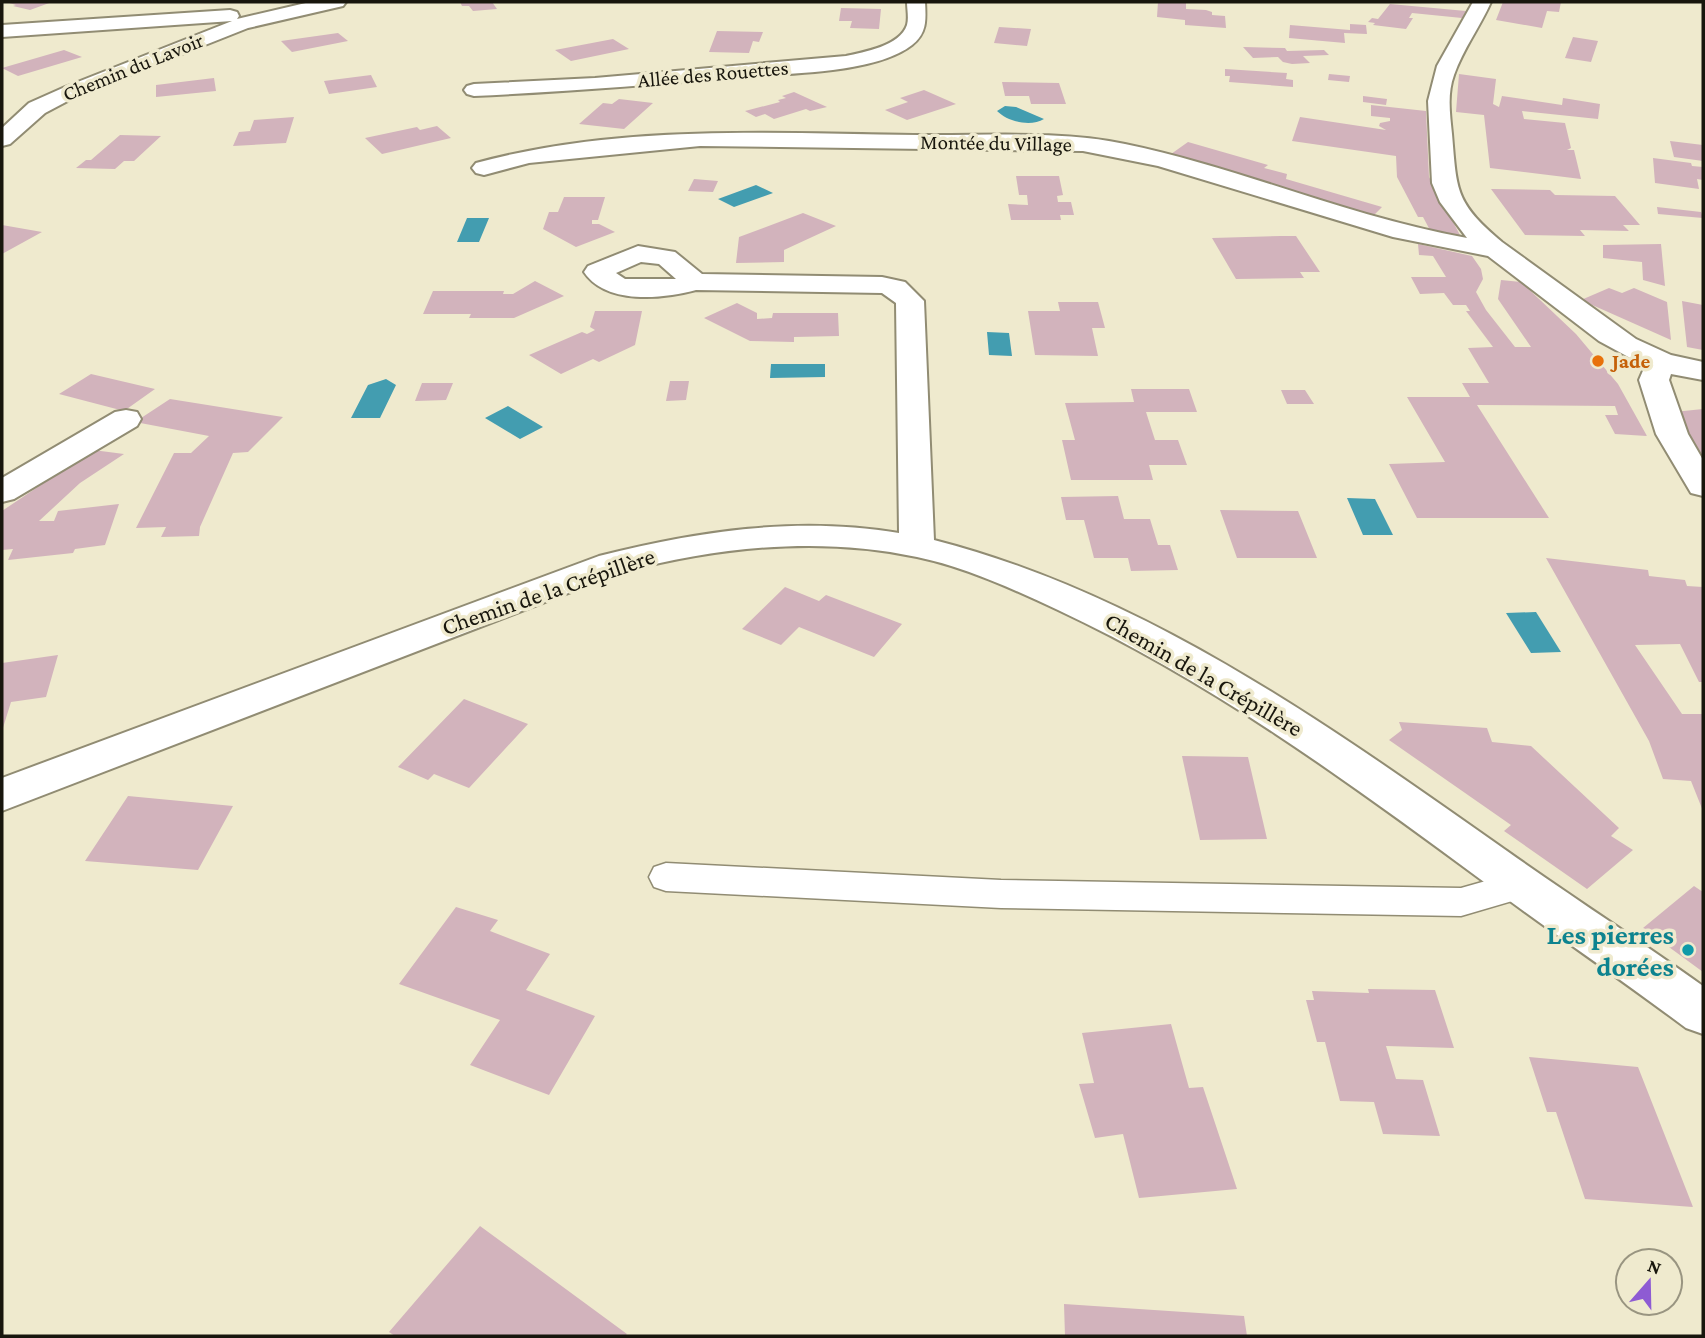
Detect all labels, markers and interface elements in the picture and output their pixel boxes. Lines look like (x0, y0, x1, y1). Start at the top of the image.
street label: Chemin du Lavoir (59, 28, 207, 106)
street label: Allée des Rouettes (637, 55, 789, 93)
street label: Montée du Village (920, 130, 1072, 156)
place label: Jade (1610, 349, 1651, 373)
marker: Jade (1590, 353, 1606, 369)
street label: Chemin de la Crépillère (438, 542, 658, 640)
street label: Chemin de la Crépillère (1100, 606, 1308, 742)
place label: Les pierres dorées (1546, 919, 1674, 982)
marker: Les pierres dorées (1680, 942, 1696, 958)
north arrow (1614, 1247, 1684, 1317)
text: N (1645, 1254, 1664, 1279)

